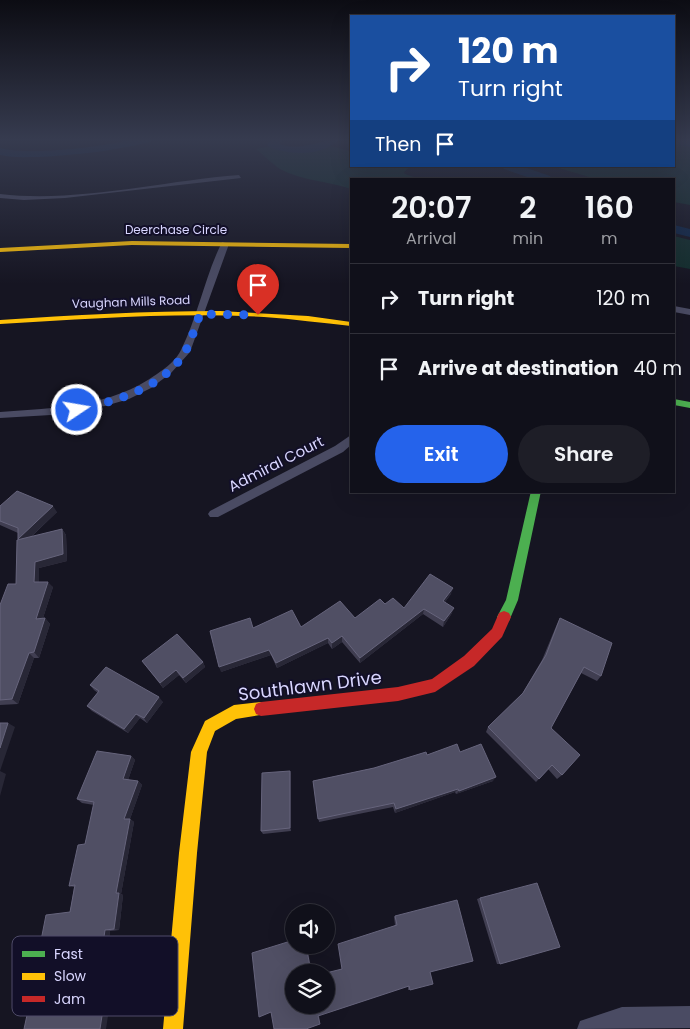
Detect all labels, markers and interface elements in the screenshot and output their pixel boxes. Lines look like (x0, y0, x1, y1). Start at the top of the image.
text: 120 m (458, 26, 558, 75)
icon: right (375, 35, 440, 100)
text: Turn right (458, 73, 563, 104)
icon: arrive (431, 130, 459, 158)
text: Then (375, 131, 421, 158)
text: 20:07 (391, 186, 471, 229)
text: 2 (519, 186, 537, 229)
text: 160 (584, 186, 634, 229)
street label: Deerchase Circle (125, 221, 227, 238)
text: Arrival (406, 227, 456, 250)
text: min (513, 227, 543, 250)
text: m (601, 227, 617, 250)
pin (237, 264, 279, 315)
icon: arrive (244, 271, 272, 299)
icon: right (375, 285, 403, 313)
text: Turn right (418, 285, 514, 312)
text: 120 m (596, 285, 650, 312)
street label: Vaughan Mills Road (71, 291, 191, 312)
icon: arrive (375, 355, 403, 383)
text: Arrive at destination (418, 355, 619, 382)
text: 40 m (634, 355, 682, 382)
position arrow (50, 383, 102, 435)
button: Exit (375, 425, 508, 483)
button: Share (518, 425, 650, 483)
street label: Admiral Court (224, 430, 327, 497)
street label: Southlawn Drive (237, 664, 383, 707)
map controls (285, 904, 335, 1014)
button: sound (285, 904, 335, 954)
legend (12, 936, 178, 1016)
text: Fast (54, 944, 83, 964)
button: layers (285, 964, 335, 1014)
text: Slow (54, 966, 87, 986)
text: Jam (54, 989, 85, 1009)

